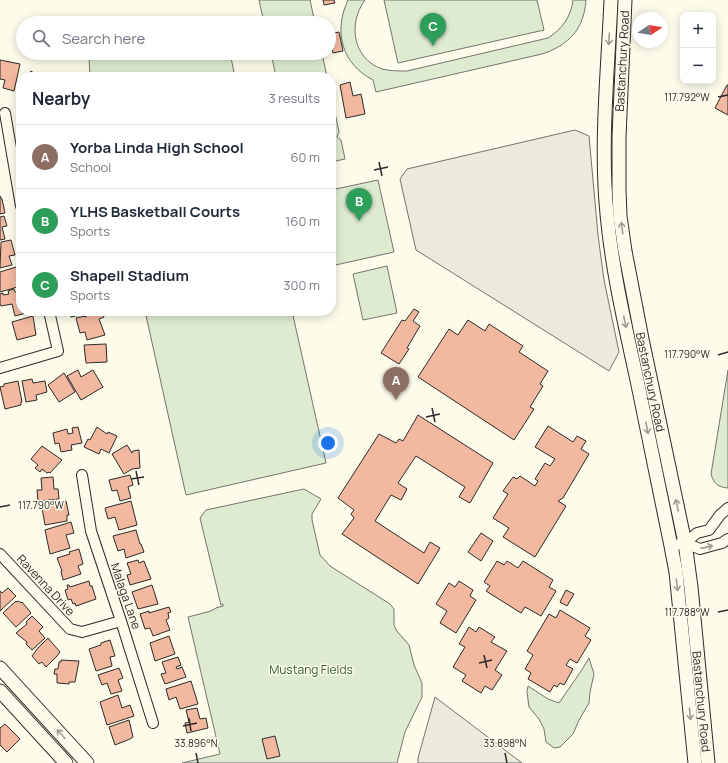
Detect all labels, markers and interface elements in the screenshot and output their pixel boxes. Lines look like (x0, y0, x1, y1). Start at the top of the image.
street label: Bastanchury Road (611, 10, 633, 112)
north arrow (632, 12, 668, 48)
map controls (680, 12, 716, 84)
button: + (680, 12, 716, 48)
pin: C (420, 13, 446, 46)
search box (16, 16, 336, 60)
icon: search (30, 27, 52, 49)
text: Search here (62, 28, 145, 49)
one-way arrow (606, 32, 613, 45)
button: − (680, 48, 716, 84)
text: Nearby (32, 87, 90, 110)
text: 3 results (268, 89, 320, 107)
text: 117.792°W (664, 90, 710, 104)
text: Yorba Linda High School (70, 137, 244, 158)
text: A (41, 148, 49, 166)
text: 60 m (290, 148, 320, 166)
text: School (70, 158, 111, 176)
pin: B (346, 188, 372, 221)
text: YLHS Basketball Courts (70, 201, 240, 222)
text: B (41, 212, 49, 230)
text: 160 m (285, 212, 320, 230)
text: Sports (70, 222, 110, 240)
one-way arrow (618, 222, 626, 235)
text: Shapell Stadium (70, 265, 189, 286)
text: C (40, 276, 50, 294)
text: 300 m (283, 276, 320, 294)
text: Sports (70, 286, 110, 304)
one-way arrow (621, 315, 629, 328)
street label: Bastanchury Road (632, 331, 670, 433)
text: 117.790°W (664, 347, 711, 361)
pin: A (383, 367, 409, 400)
one-way arrow (643, 421, 651, 434)
your location (318, 433, 338, 453)
text: 117.790°W (18, 498, 65, 512)
one-way arrow (672, 499, 680, 512)
one-way arrow (700, 542, 713, 550)
street label: Ravenna Drive (13, 551, 79, 619)
street label: Malaga Lane (107, 560, 145, 632)
one-way arrow (673, 578, 681, 591)
text: 117.788°W (664, 605, 710, 619)
street label: Bastanchury Road (689, 650, 715, 753)
park label: Mustang Fields (269, 661, 353, 678)
one-way arrow (686, 707, 693, 720)
one-way arrow (56, 729, 66, 739)
text: 33.896°N (174, 736, 218, 750)
text: 33.898°N (484, 736, 527, 750)

